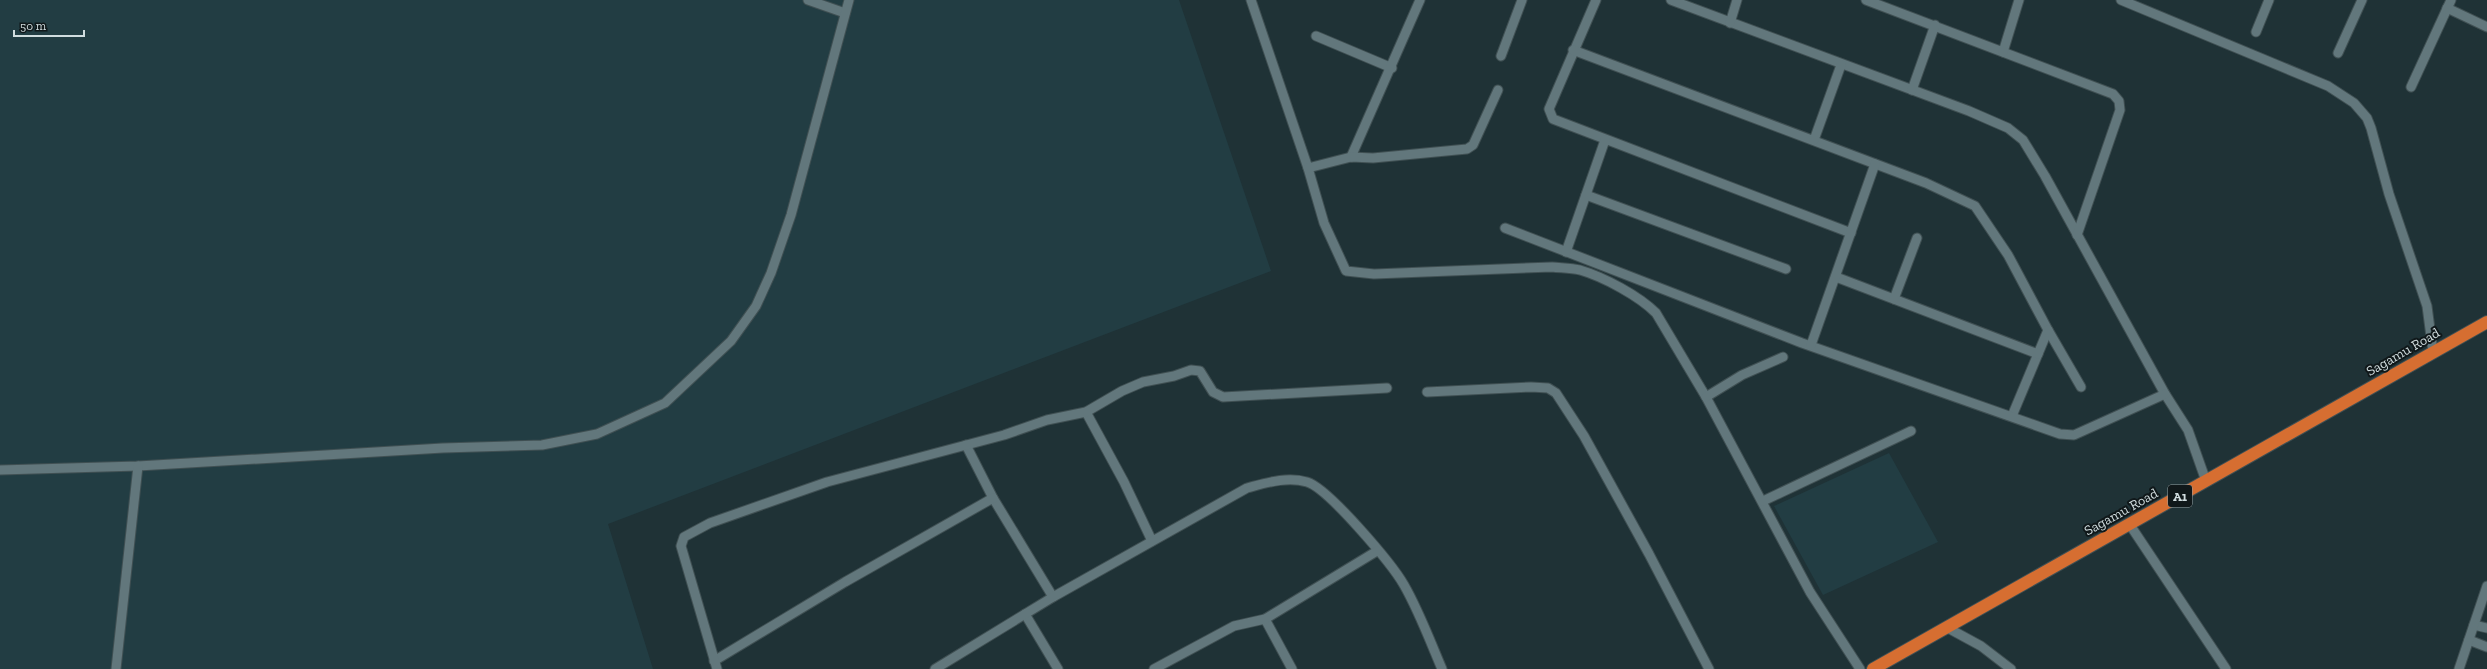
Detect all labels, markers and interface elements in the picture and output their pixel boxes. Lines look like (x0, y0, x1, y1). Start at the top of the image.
scale bar (14, 12, 84, 38)
text: 50 m (20, 19, 47, 33)
street label: Sagamu Road (2363, 324, 2443, 380)
street label: Sagamu Road (2081, 485, 2161, 539)
road number: A1 (2168, 485, 2192, 507)

